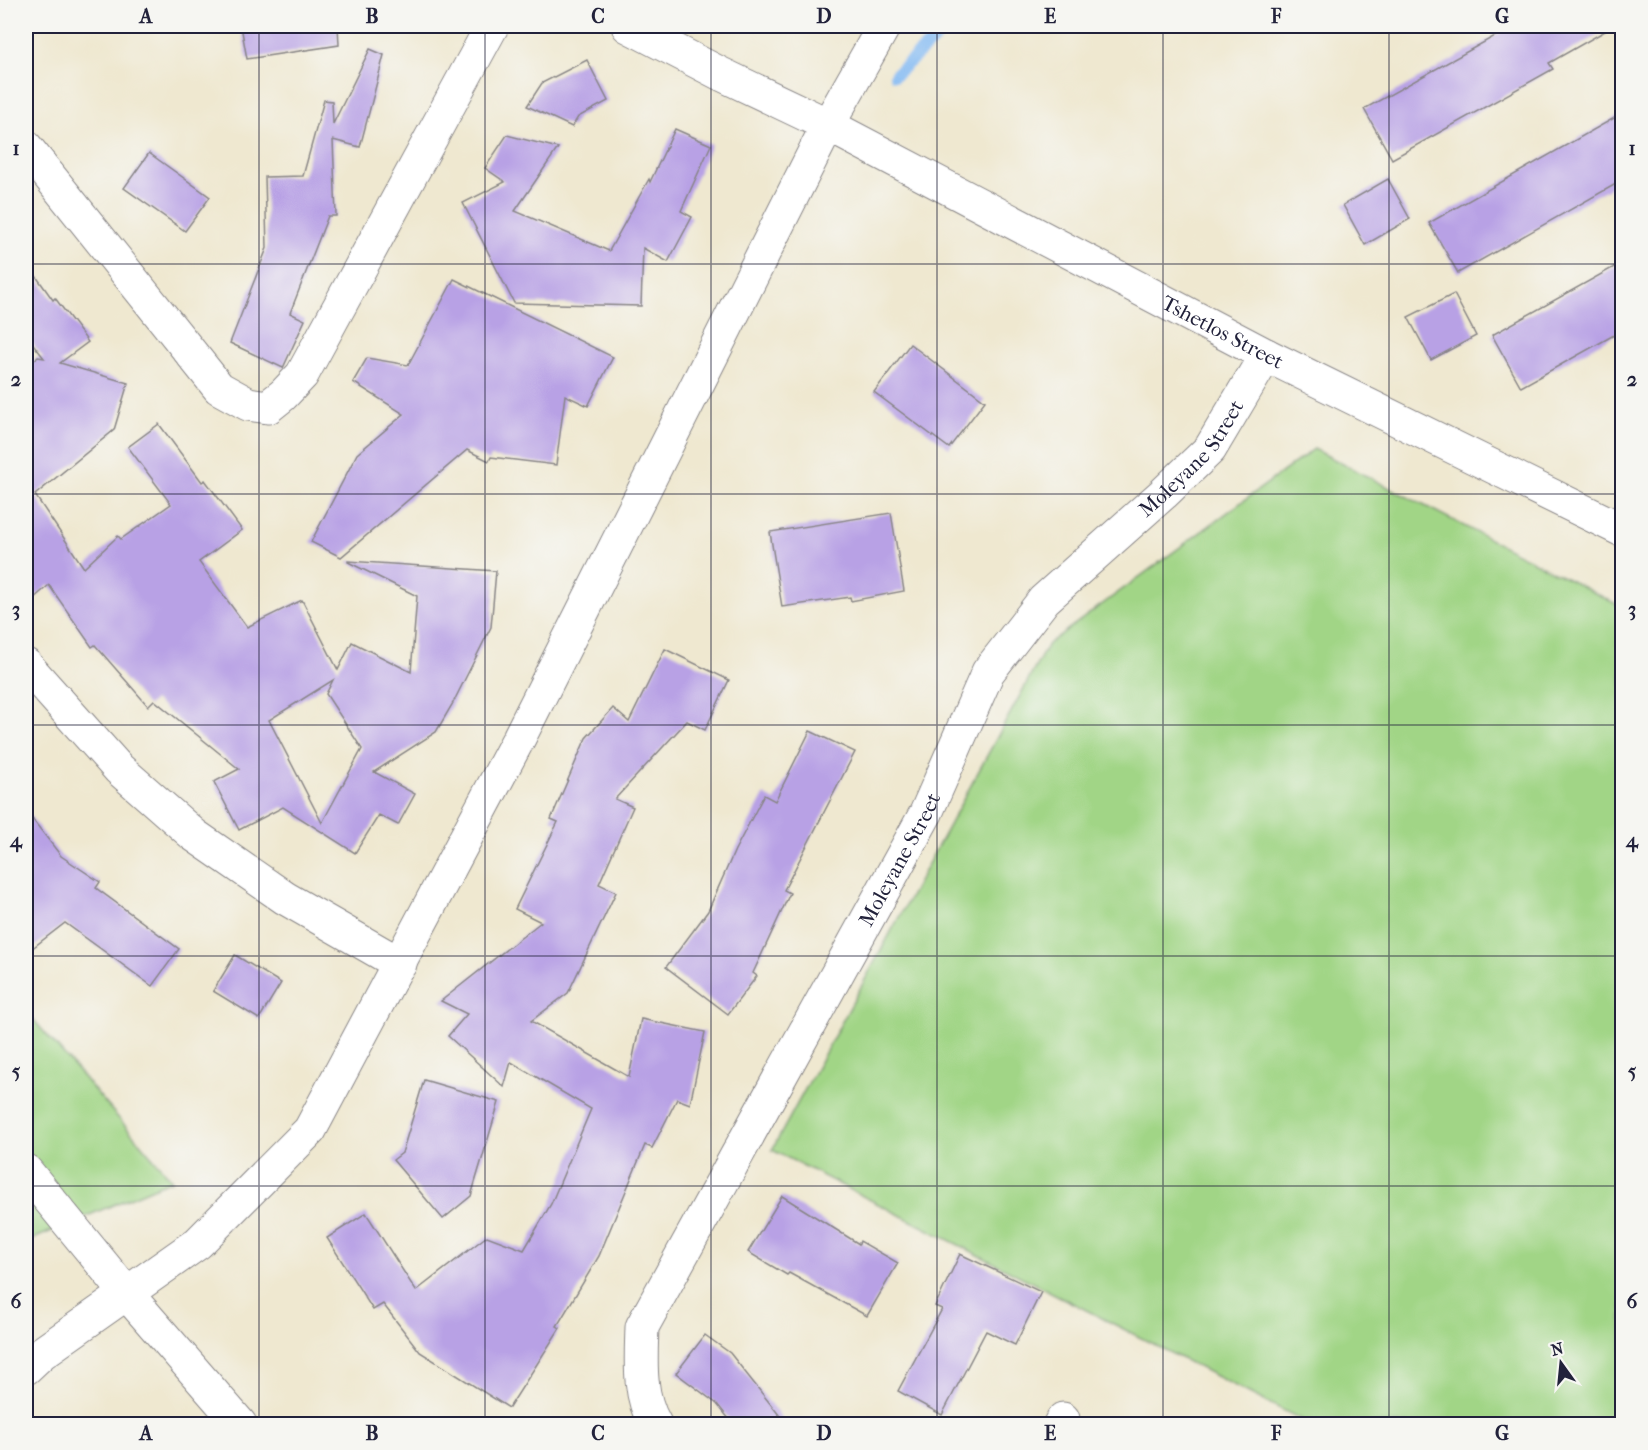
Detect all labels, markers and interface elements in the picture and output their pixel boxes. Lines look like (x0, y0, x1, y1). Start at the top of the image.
text: A (138, 5, 154, 28)
text: B (365, 5, 379, 28)
text: C (591, 5, 605, 28)
text: D (816, 5, 832, 28)
text: E (1044, 5, 1056, 28)
text: F (1270, 5, 1282, 28)
text: G (1495, 5, 1509, 28)
text: 1 (12, 137, 20, 160)
text: 1 (1628, 137, 1636, 160)
street label: Tshetlos Street (1158, 291, 1288, 374)
text: 2 (11, 368, 21, 391)
text: 2 (1627, 368, 1637, 391)
street label: Moleyane Street (1134, 395, 1249, 522)
text: 3 (12, 598, 20, 621)
text: 3 (1628, 598, 1636, 621)
street label: Moleyane Street (854, 789, 946, 931)
text: 4 (9, 829, 23, 853)
text: 4 (1625, 829, 1639, 853)
text: 5 (12, 1060, 21, 1083)
text: 5 (1628, 1060, 1637, 1083)
text: 6 (11, 1290, 23, 1313)
text: 6 (1627, 1290, 1639, 1313)
north arrow (1531, 1333, 1591, 1393)
text: N (1549, 1338, 1566, 1360)
text: A (138, 1422, 154, 1445)
text: B (365, 1422, 379, 1445)
text: C (591, 1422, 605, 1445)
text: D (816, 1422, 832, 1445)
text: E (1044, 1422, 1056, 1445)
text: F (1270, 1422, 1282, 1445)
text: G (1495, 1422, 1509, 1445)

